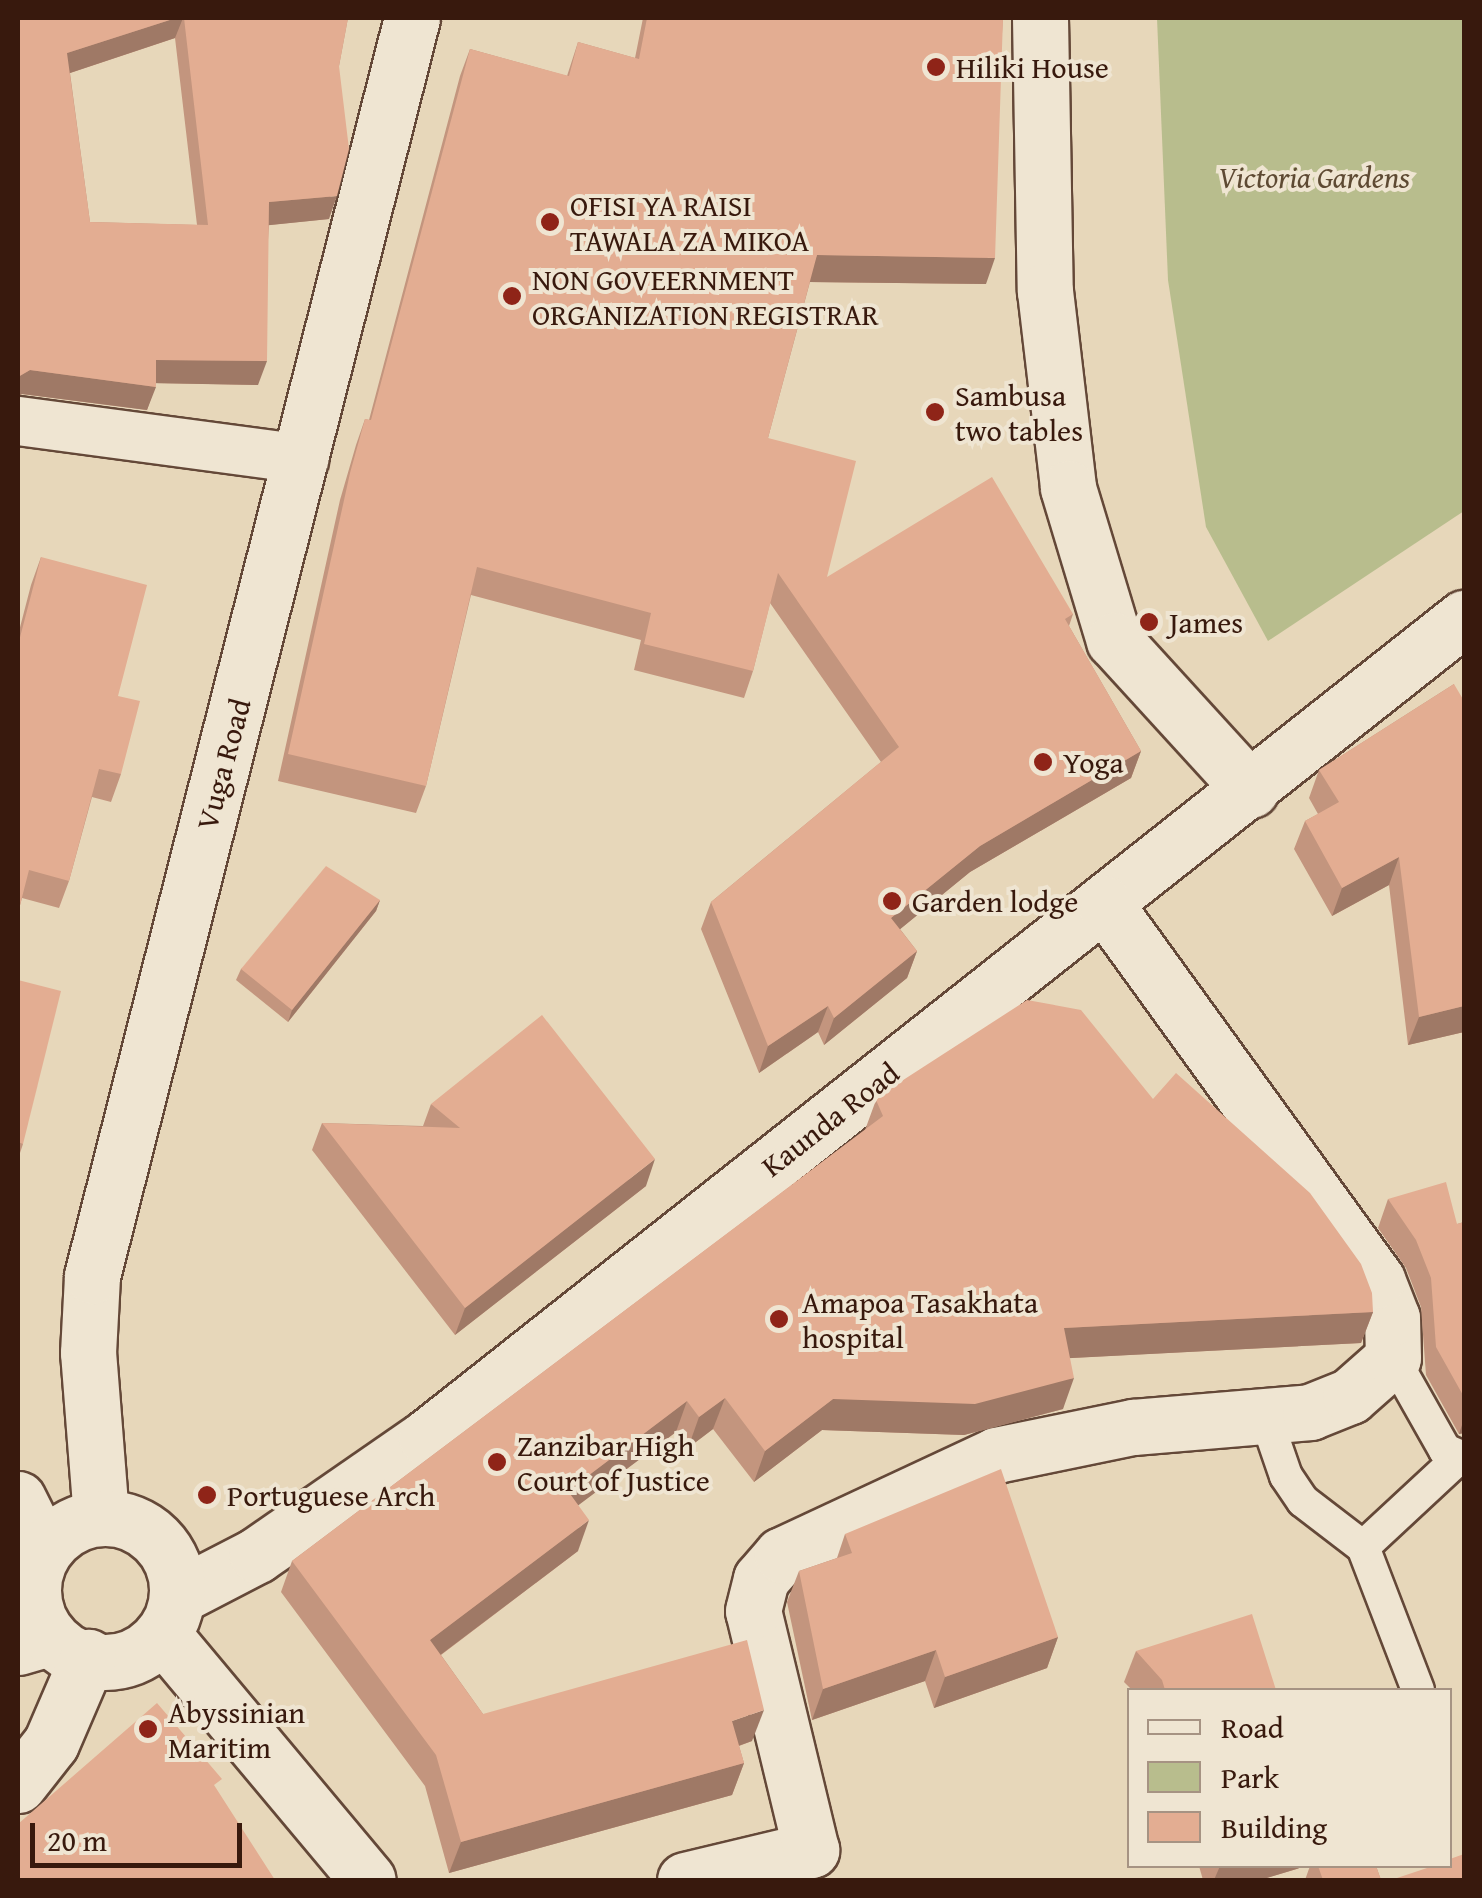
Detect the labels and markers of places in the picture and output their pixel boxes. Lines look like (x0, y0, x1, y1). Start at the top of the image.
place label: Hiliki House (956, 49, 1109, 85)
marker: Hiliki House (925, 56, 947, 78)
place label: OFISI YA RAISI TAWALA ZA MIKOA (570, 187, 809, 258)
marker: OFISI YA RAISI TAWALA ZA MIKOA (539, 211, 561, 233)
place label: NON GOVEERNMENT ORGANIZATION REGISTRAR (532, 261, 879, 332)
marker: NON GOVEERNMENT ORGANIZATION REGISTRAR (501, 285, 523, 307)
place label: Sambusa two tables (955, 377, 1083, 448)
marker: Sambusa two tables (924, 401, 946, 423)
place label: James (1169, 604, 1243, 640)
marker: James (1138, 611, 1160, 633)
place label: Yoga (1063, 744, 1124, 780)
marker: Yoga (1032, 751, 1054, 773)
place label: Garden lodge (912, 883, 1078, 919)
marker: Garden lodge (881, 890, 903, 912)
place label: Amapoa Tasakhata hospital (802, 1284, 1038, 1354)
marker: Amapoa Tasakhata hospital (766, 1306, 792, 1332)
place label: Zanzibar High Court of Justice (517, 1427, 710, 1498)
marker: Zanzibar High Court of Justice (486, 1451, 508, 1473)
place label: Portuguese Arch (227, 1477, 435, 1513)
marker: Portuguese Arch (196, 1484, 218, 1506)
place label: Abyssinian Maritim (168, 1694, 305, 1764)
marker: Abyssinian Maritim (137, 1718, 159, 1740)

